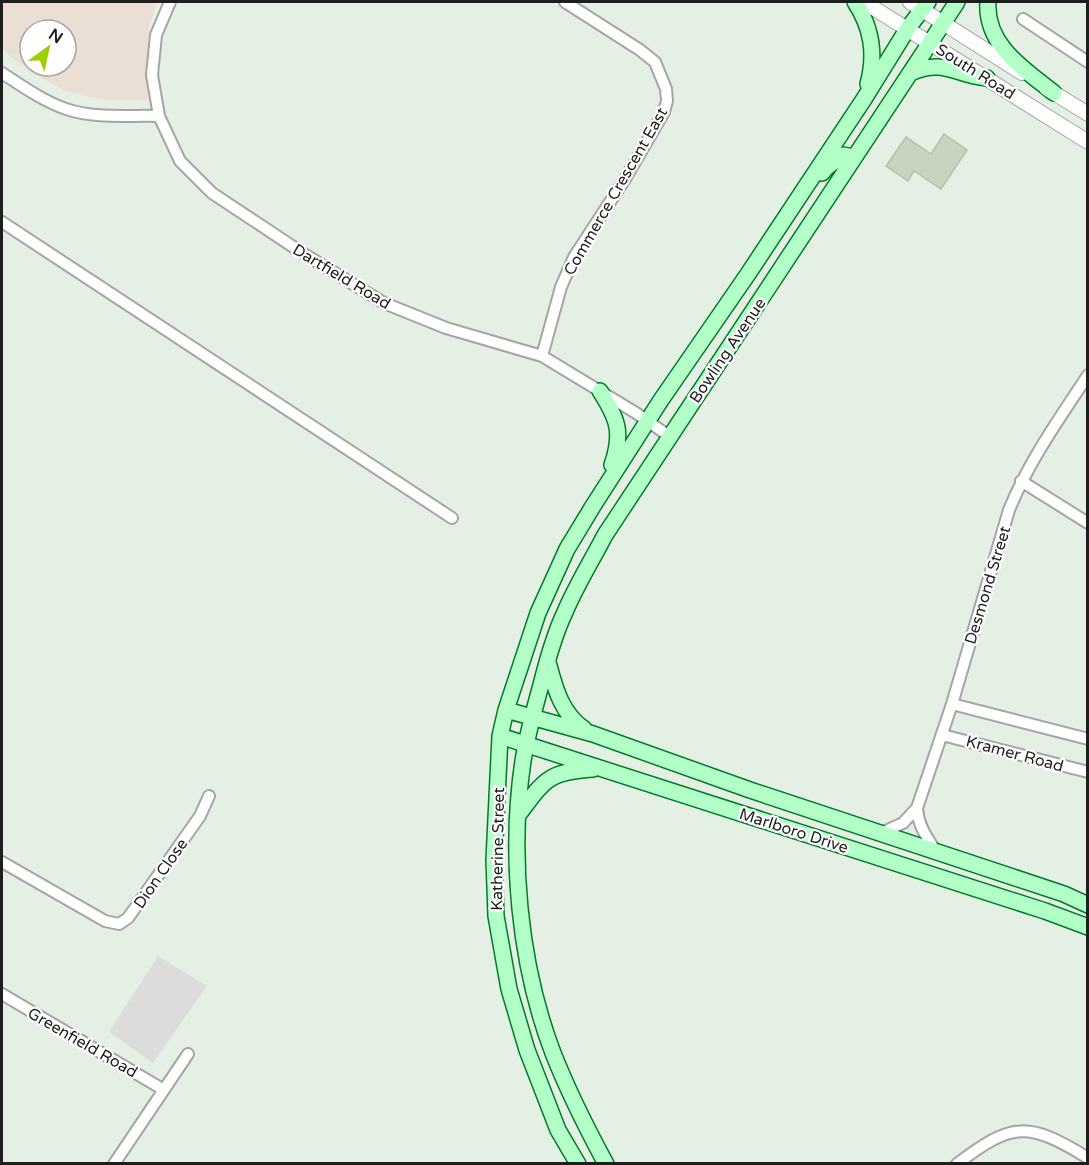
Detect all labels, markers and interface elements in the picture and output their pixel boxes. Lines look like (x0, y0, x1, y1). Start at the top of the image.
north arrow (18, 18, 78, 78)
text: N (45, 24, 66, 48)
street label: South Road (932, 40, 1019, 104)
street label: Commerce Crescent East (560, 104, 672, 279)
street label: Dartfield Road (289, 240, 394, 314)
street label: Bowling Avenue (685, 294, 770, 407)
street label: Desmond Street (960, 524, 1015, 647)
street label: Kramer Road (964, 731, 1066, 777)
street label: Katherine Street (487, 787, 509, 911)
street label: Marlboro Drive (737, 804, 851, 858)
street label: Dion Close (129, 835, 192, 913)
street label: Greenfield Road (24, 1003, 141, 1082)

